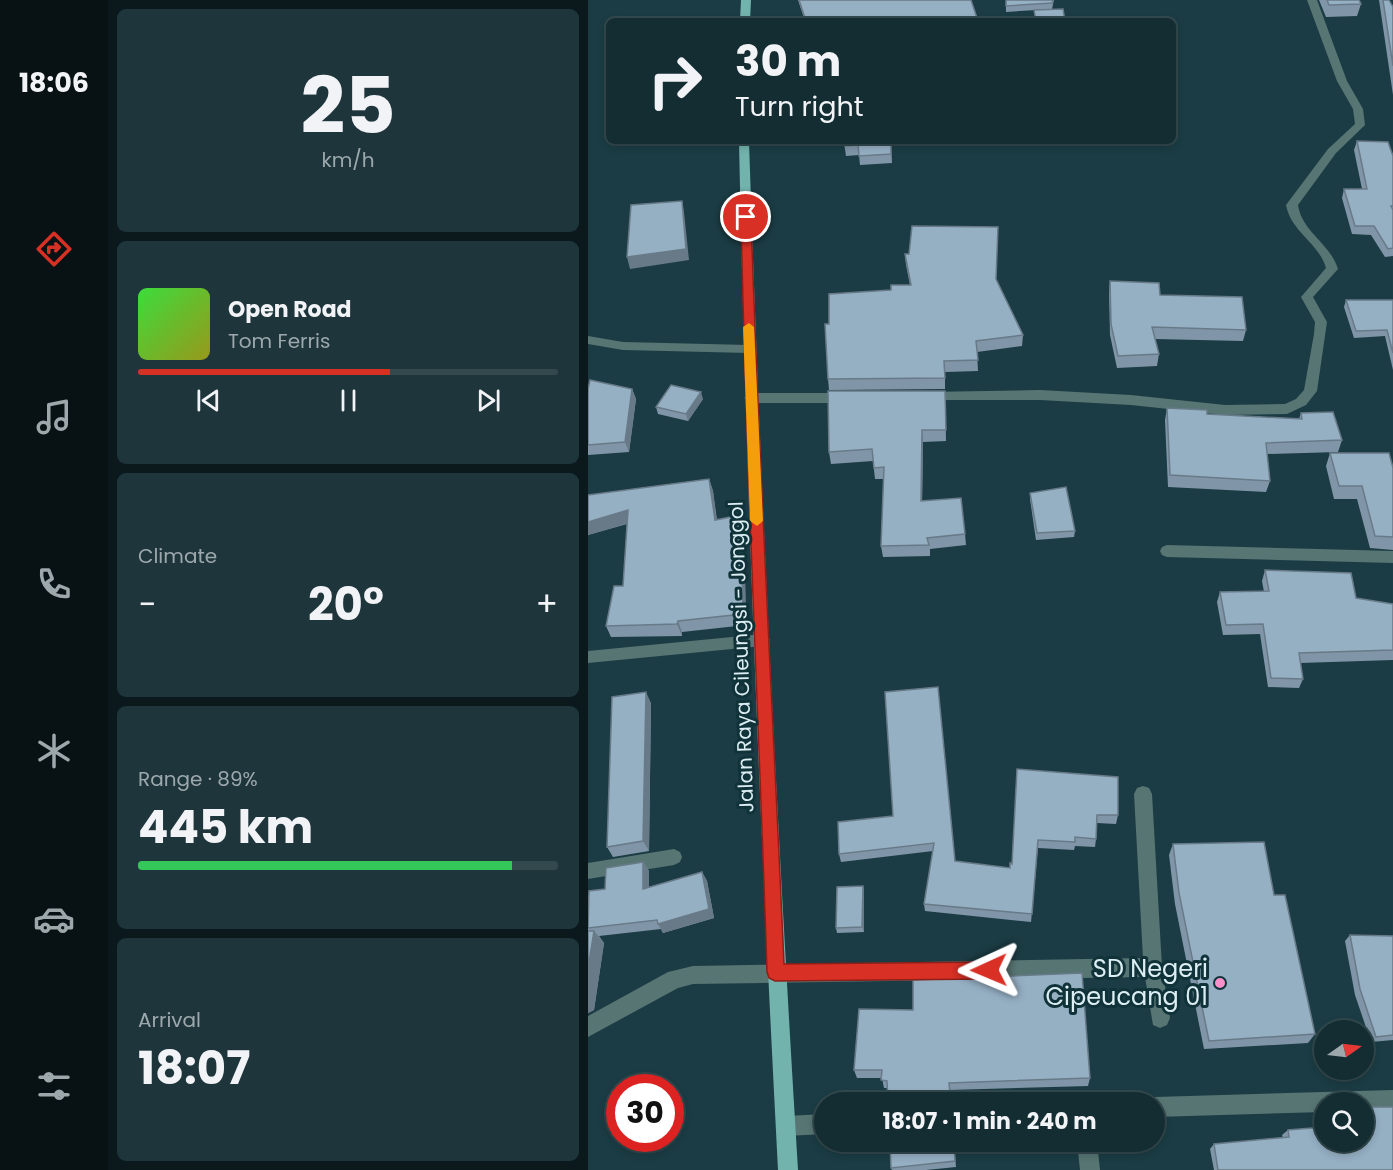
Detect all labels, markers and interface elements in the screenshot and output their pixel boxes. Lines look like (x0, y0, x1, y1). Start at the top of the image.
text: 30 m (735, 32, 841, 91)
icon: right (636, 42, 714, 120)
text: 25 (300, 51, 396, 160)
text: 18:06 (19, 64, 89, 101)
text: Turn right (735, 88, 864, 125)
text: km/h (321, 146, 375, 174)
pin (720, 191, 771, 242)
icon: arrive (729, 200, 762, 233)
icon: directions (33, 228, 75, 270)
text: Open Road (228, 294, 352, 325)
text: Tom Ferris (228, 327, 330, 355)
icon: previous (192, 384, 225, 417)
icon: pause (332, 384, 365, 417)
icon: next (472, 384, 505, 417)
icon: music (33, 396, 75, 438)
street label: Jalan Raya Cileungsi - Jonggol (722, 501, 760, 813)
text: Climate (138, 542, 217, 570)
icon: phone (33, 563, 75, 605)
text: 20° (308, 573, 384, 636)
text: − (138, 581, 156, 628)
text: + (535, 581, 558, 628)
icon: climate (33, 730, 75, 772)
text: Range · 89% (138, 765, 258, 793)
text: 445 km (138, 796, 313, 859)
icon: car (33, 898, 75, 940)
position arrow (957, 938, 1021, 1002)
place label: SD Negeri Cipeucang 01 (1046, 952, 1208, 1013)
marker: SD Negeri Cipeucang 01 (1213, 976, 1227, 990)
text: Arrival (138, 1006, 201, 1034)
north arrow (1314, 1020, 1374, 1080)
map controls (1314, 1020, 1374, 1152)
text: 18:07 (138, 1037, 250, 1100)
icon: filters (33, 1065, 75, 1107)
speed limit sign: 30 (606, 1074, 684, 1152)
button: search (1314, 1092, 1374, 1152)
text: 18:07 · 1 min · 240 m (882, 1106, 1097, 1137)

